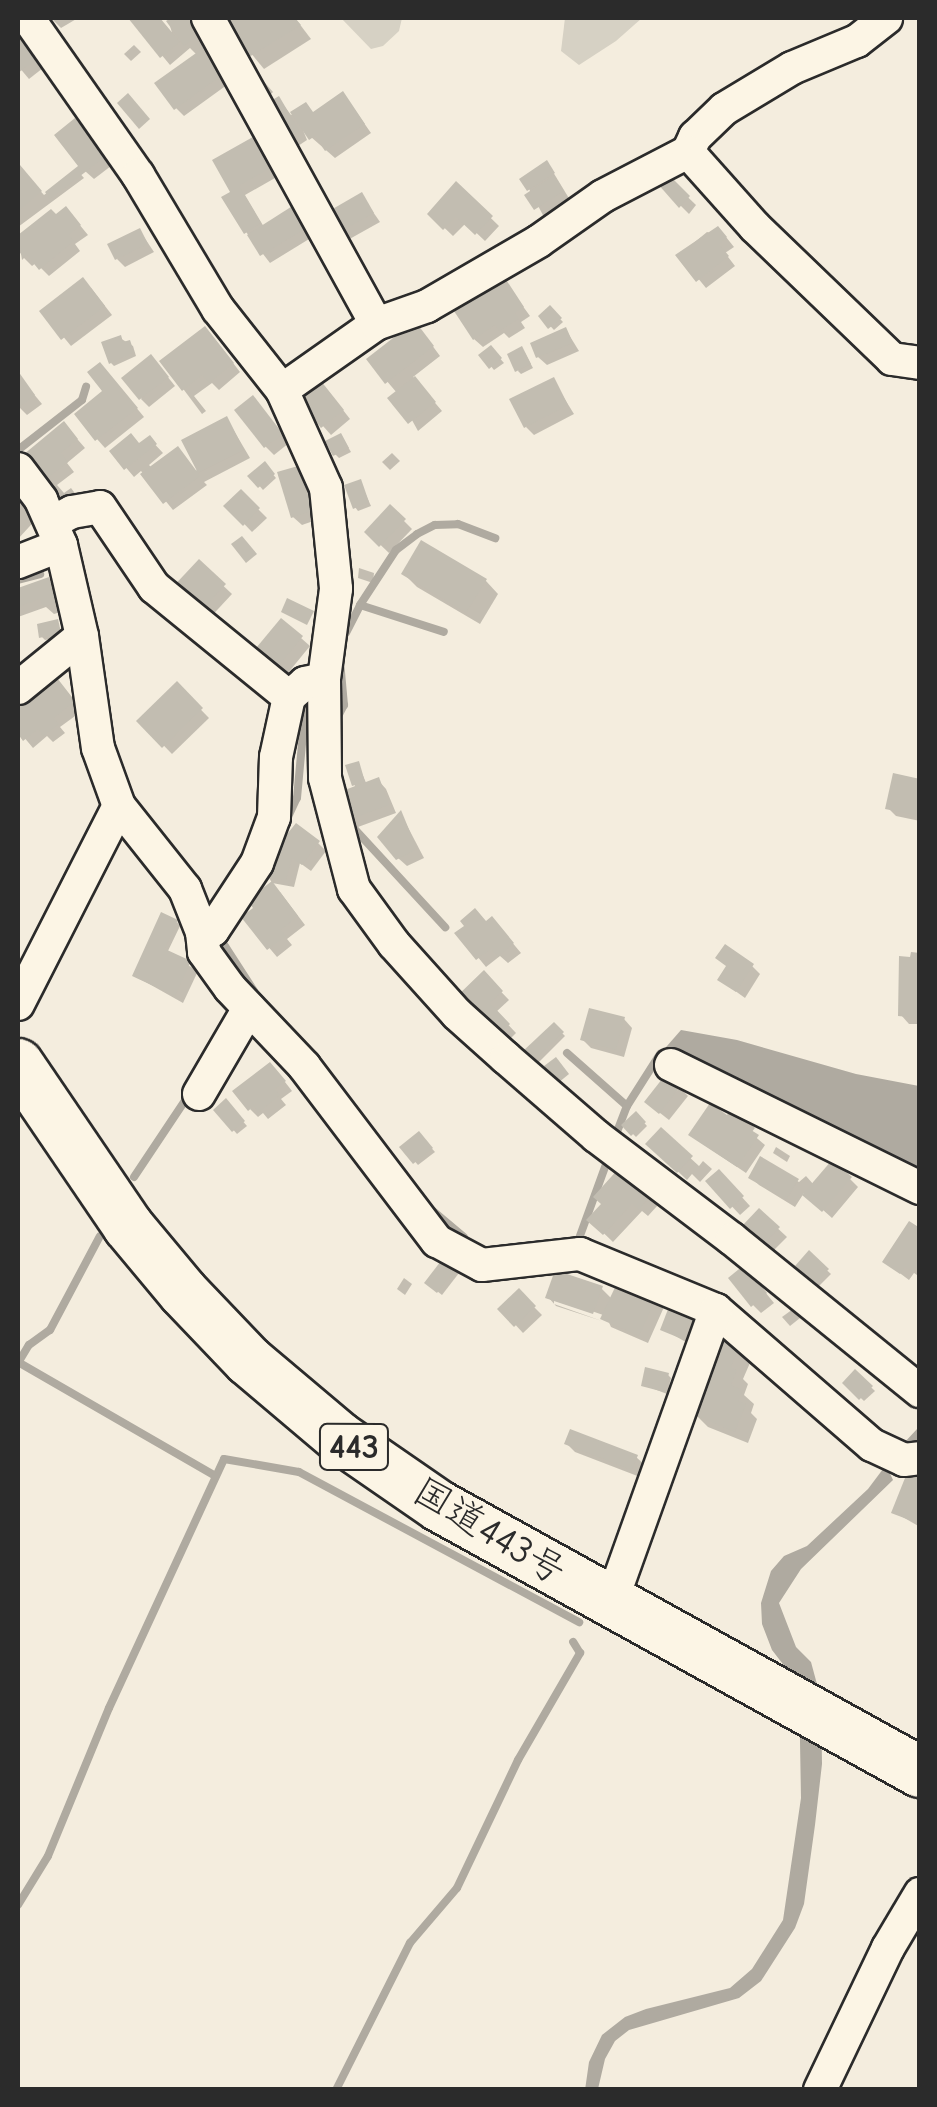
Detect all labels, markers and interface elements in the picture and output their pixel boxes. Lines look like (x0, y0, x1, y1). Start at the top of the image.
road number: 443 (316, 1417, 392, 1477)
street label: 国道443号 (404, 1469, 574, 1595)

